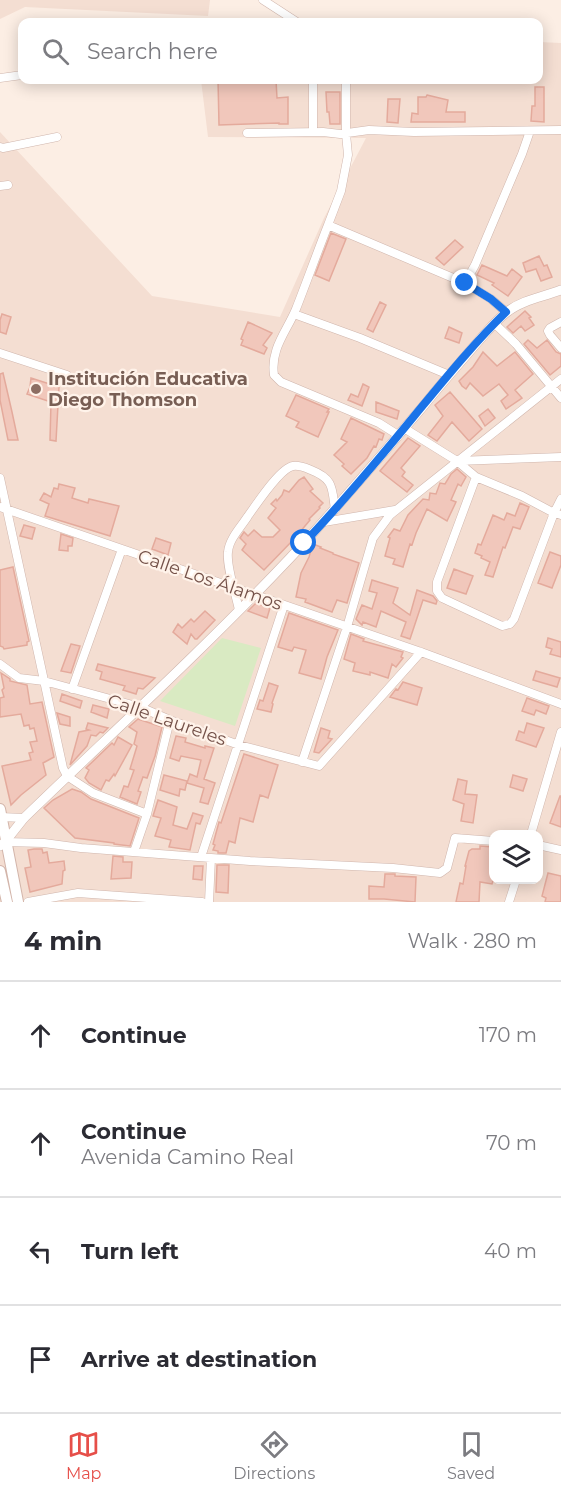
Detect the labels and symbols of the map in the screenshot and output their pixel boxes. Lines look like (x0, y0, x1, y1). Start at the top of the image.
route end (451, 269, 477, 295)
place label: Institución Educativa Diego Thomson (48, 368, 248, 411)
marker: Institución Educativa Diego Thomson (29, 382, 43, 396)
route start (290, 529, 316, 555)
street label: Calle Los Álamos (135, 545, 285, 615)
street label: Calle Laureles (105, 689, 229, 751)

